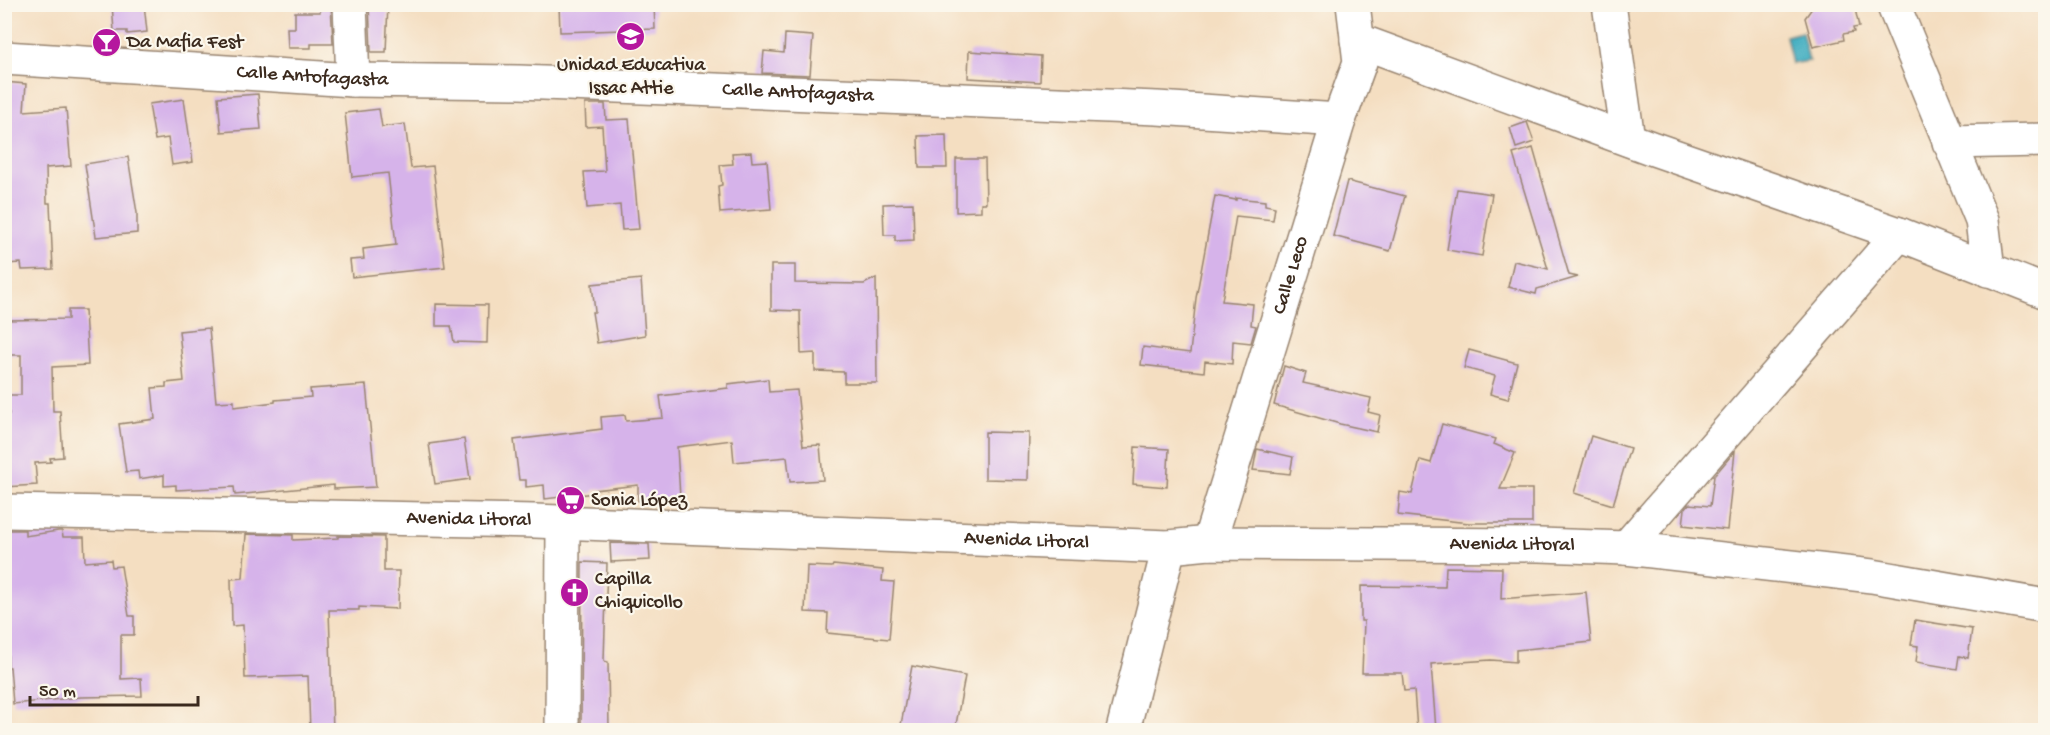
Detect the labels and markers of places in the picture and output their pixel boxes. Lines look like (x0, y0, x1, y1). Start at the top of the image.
school or university icon: Unidad Educativa Issac Attie (615, 20, 647, 52)
bar icon: Da Mafia Fest (90, 27, 122, 59)
place label: Da Mafia Fest (125, 32, 245, 55)
place label: Unidad Educativa Issac Attie (557, 55, 706, 101)
supermarket icon: Sonia López (554, 485, 586, 517)
place label: Sonia López (591, 490, 688, 513)
place label: Capilla Chiquicollo (595, 569, 683, 615)
church icon: Capilla Chiquicollo (558, 576, 590, 608)

